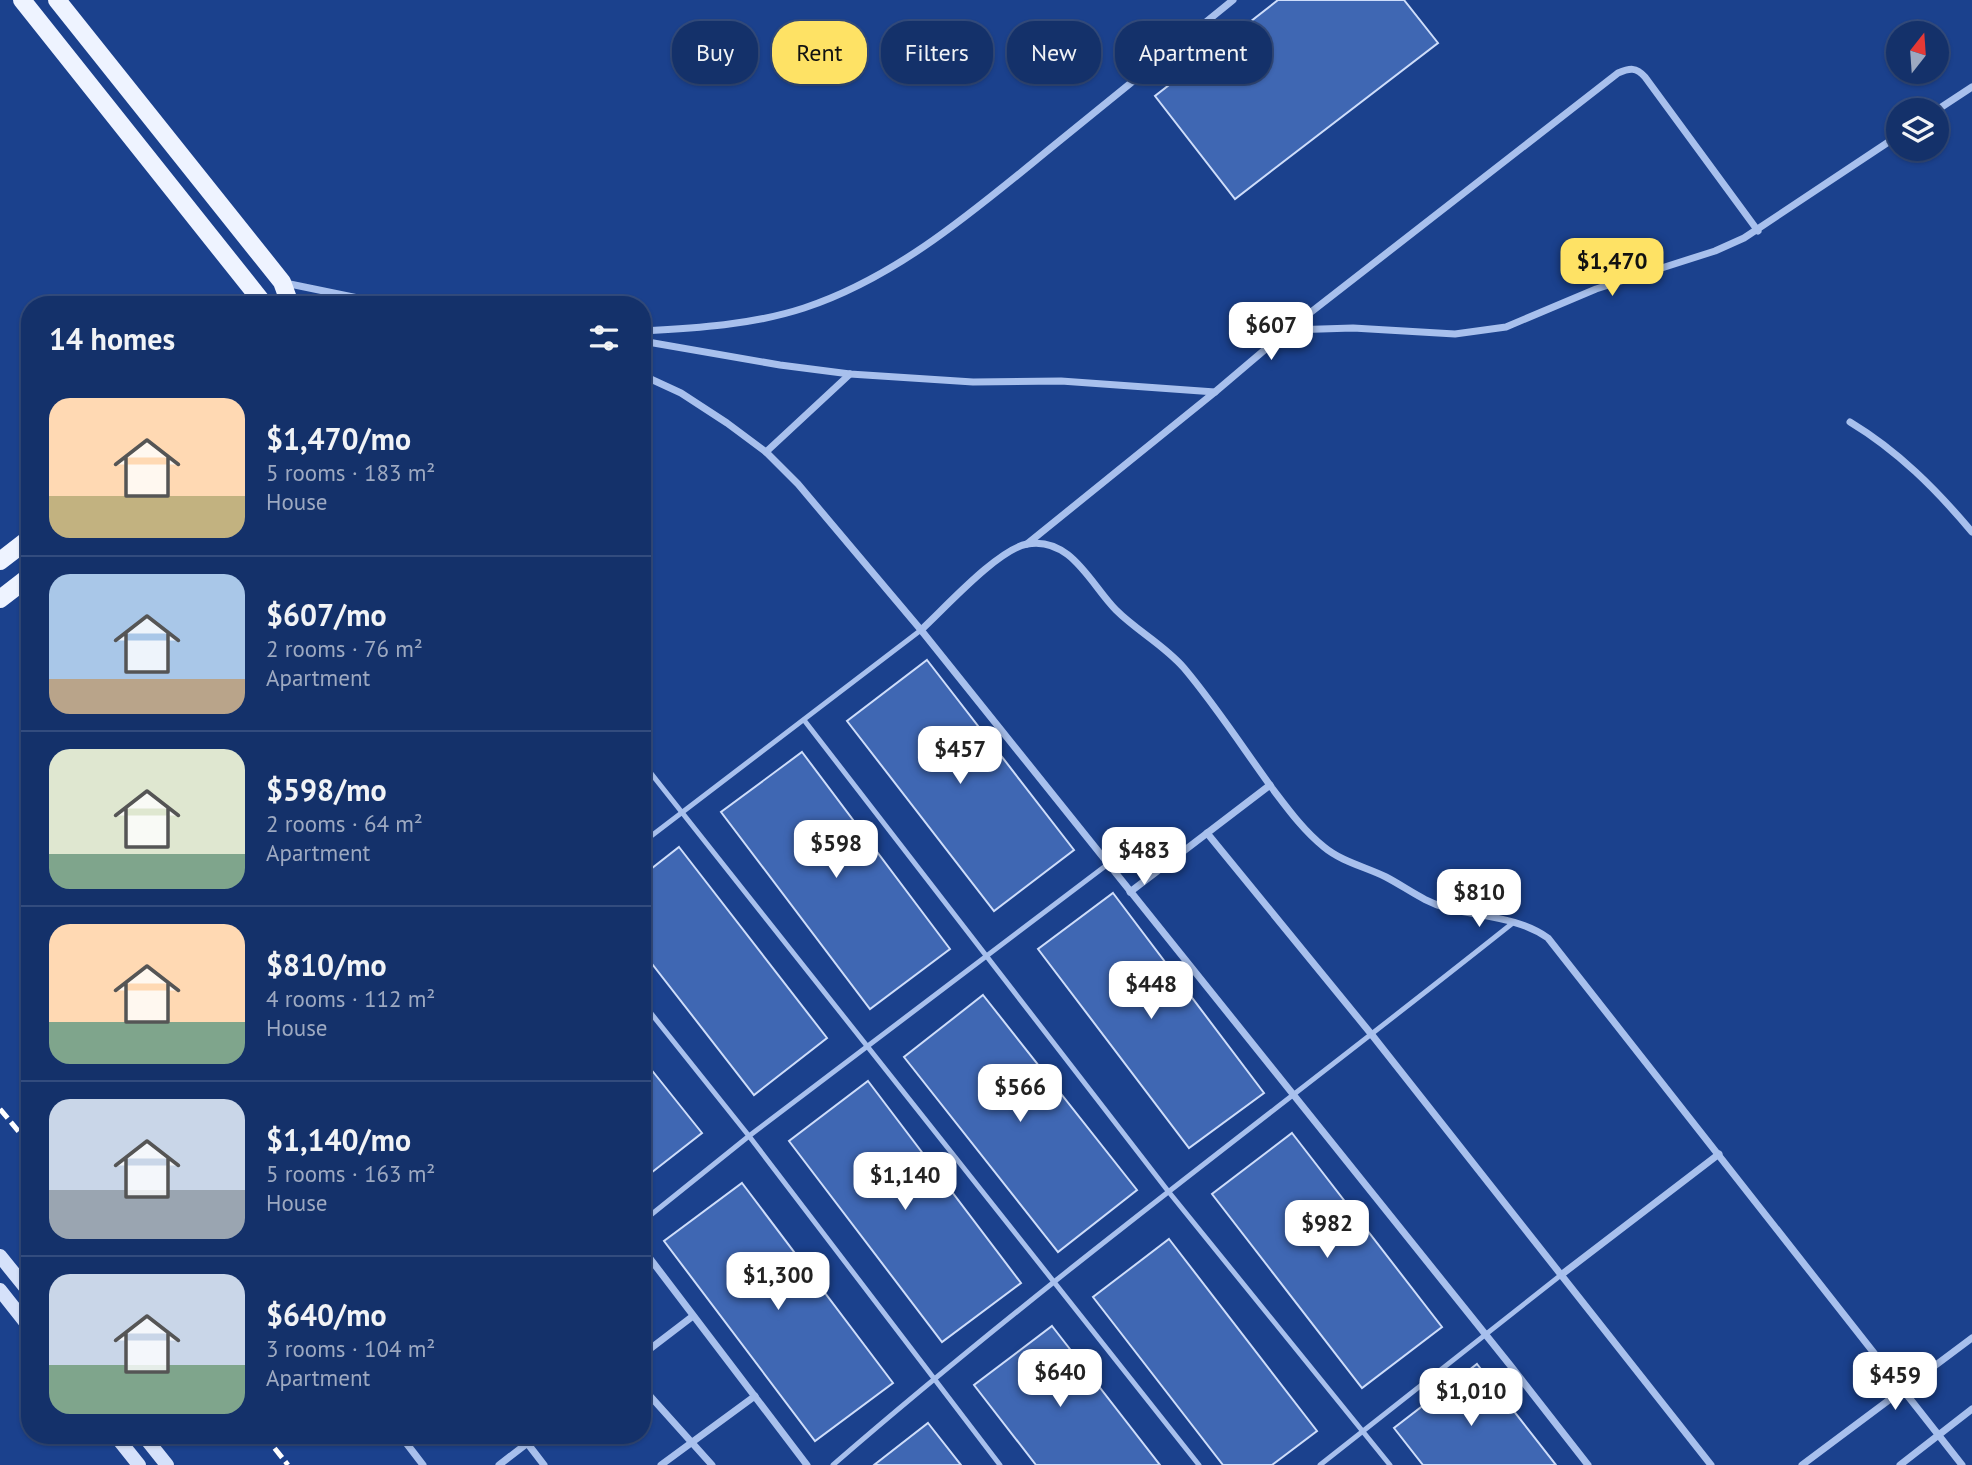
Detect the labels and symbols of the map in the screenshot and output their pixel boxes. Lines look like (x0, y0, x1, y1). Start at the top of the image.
north arrow (1886, 21, 1950, 84)
pin: $1,470 (1555, 238, 1669, 298)
pin: $607 (1230, 302, 1312, 362)
pin: $457 (919, 726, 1001, 786)
pin: $598 (795, 820, 877, 880)
pin: $483 (1103, 828, 1185, 887)
pin: $810 (1438, 870, 1520, 929)
pin: $448 (1110, 962, 1192, 1021)
pin: $566 (979, 1064, 1061, 1124)
pin: $1,140 (848, 1152, 962, 1212)
pin: $982 (1286, 1200, 1368, 1260)
pin: $1,300 (721, 1252, 835, 1312)
pin: $640 (1019, 1350, 1101, 1409)
pin: $459 (1854, 1352, 1936, 1412)
pin: $1,010 (1414, 1368, 1528, 1428)

